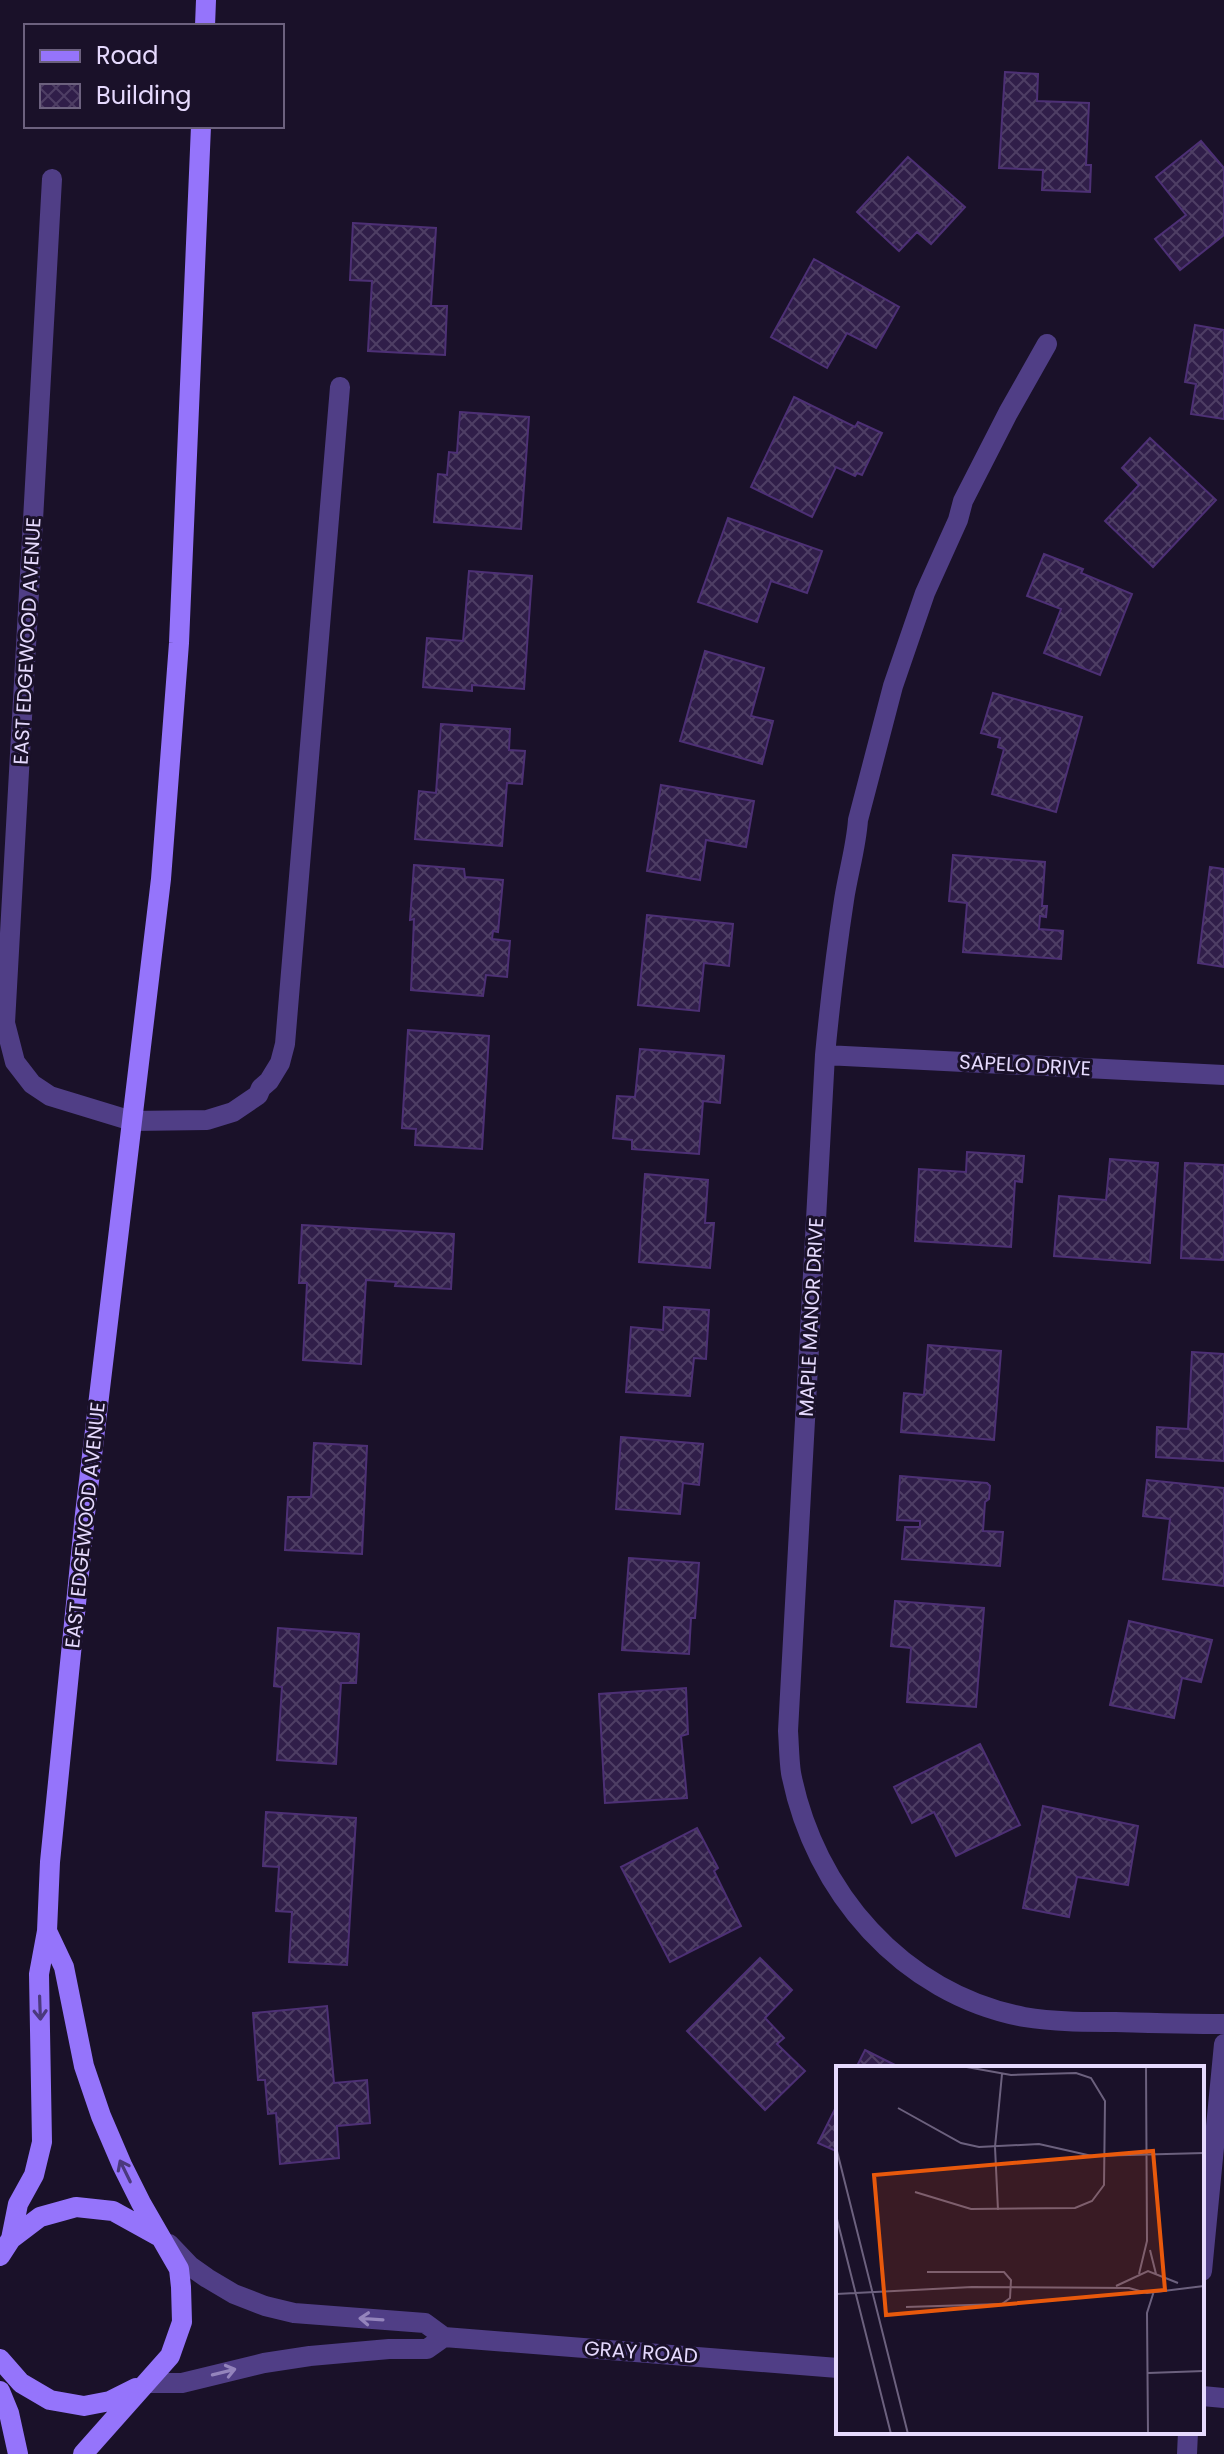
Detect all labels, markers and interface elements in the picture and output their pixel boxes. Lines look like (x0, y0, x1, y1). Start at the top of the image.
legend (24, 24, 284, 128)
text: Road (96, 39, 158, 72)
text: Building (96, 79, 192, 112)
street label: EAST EDGEWOOD AVENUE (7, 517, 47, 765)
street label: SAPELO DRIVE (958, 1048, 1092, 1082)
street label: MAPLE MANOR DRIVE (792, 1217, 830, 1417)
street label: EAST EDGEWOOD AVENUE (58, 1401, 112, 1649)
one-way arrow (33, 1994, 48, 2021)
inset map (836, 2066, 1204, 2434)
one-way arrow (117, 2159, 132, 2183)
one-way arrow (358, 2311, 385, 2326)
street label: GRAY ROAD (583, 2334, 699, 2370)
one-way arrow (210, 2364, 236, 2379)

